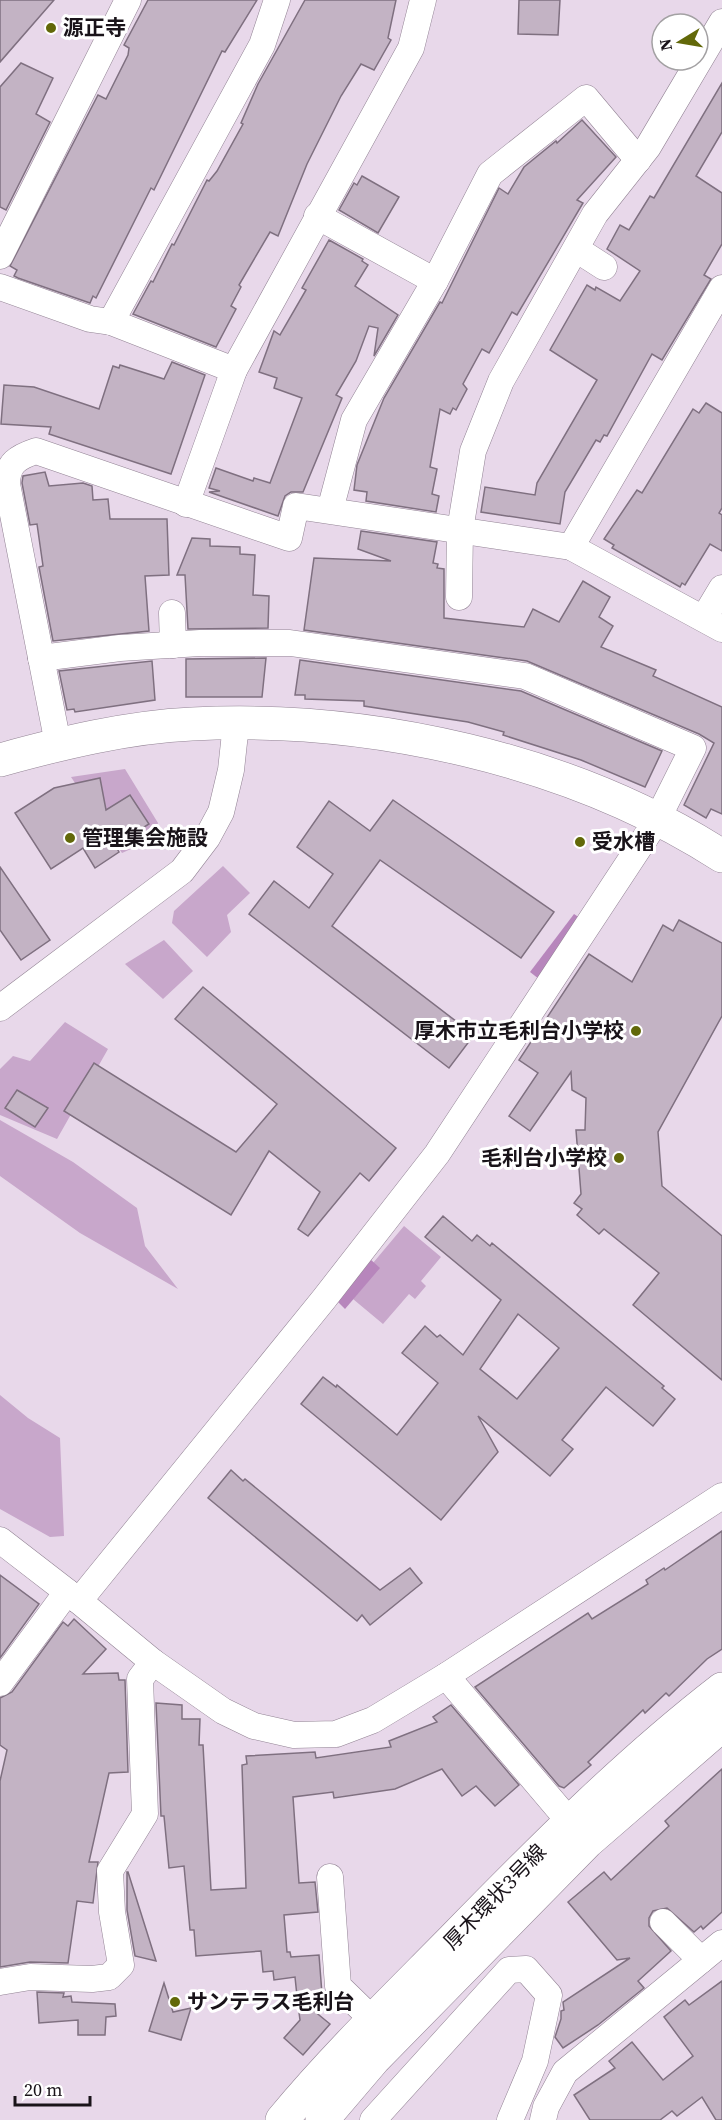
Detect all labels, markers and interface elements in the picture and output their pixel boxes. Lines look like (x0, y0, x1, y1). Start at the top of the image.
north arrow (650, 12, 710, 72)
place label: 源正寺 (63, 13, 126, 42)
marker: 源正寺 (44, 21, 58, 35)
text: N (653, 37, 677, 53)
place label: 管理集会施設 (82, 823, 208, 852)
place label: 受水槽 (592, 827, 655, 856)
marker: 管理集会施設 (63, 831, 77, 845)
marker: 受水槽 (573, 835, 587, 849)
place label: 厚木市立毛利台小学校 (414, 1016, 624, 1045)
marker: 厚木市立毛利台小学校 (629, 1024, 643, 1038)
place label: 毛利台小学校 (481, 1143, 607, 1172)
marker: 毛利台小学校 (612, 1151, 626, 1165)
street label: 厚木環状3号線 (437, 1837, 552, 1956)
place label: サンテラス毛利台 (187, 1987, 355, 2016)
marker: サンテラス毛利台 (168, 1995, 182, 2009)
scale bar (15, 2069, 90, 2107)
text: 20 m (24, 2077, 62, 2102)

